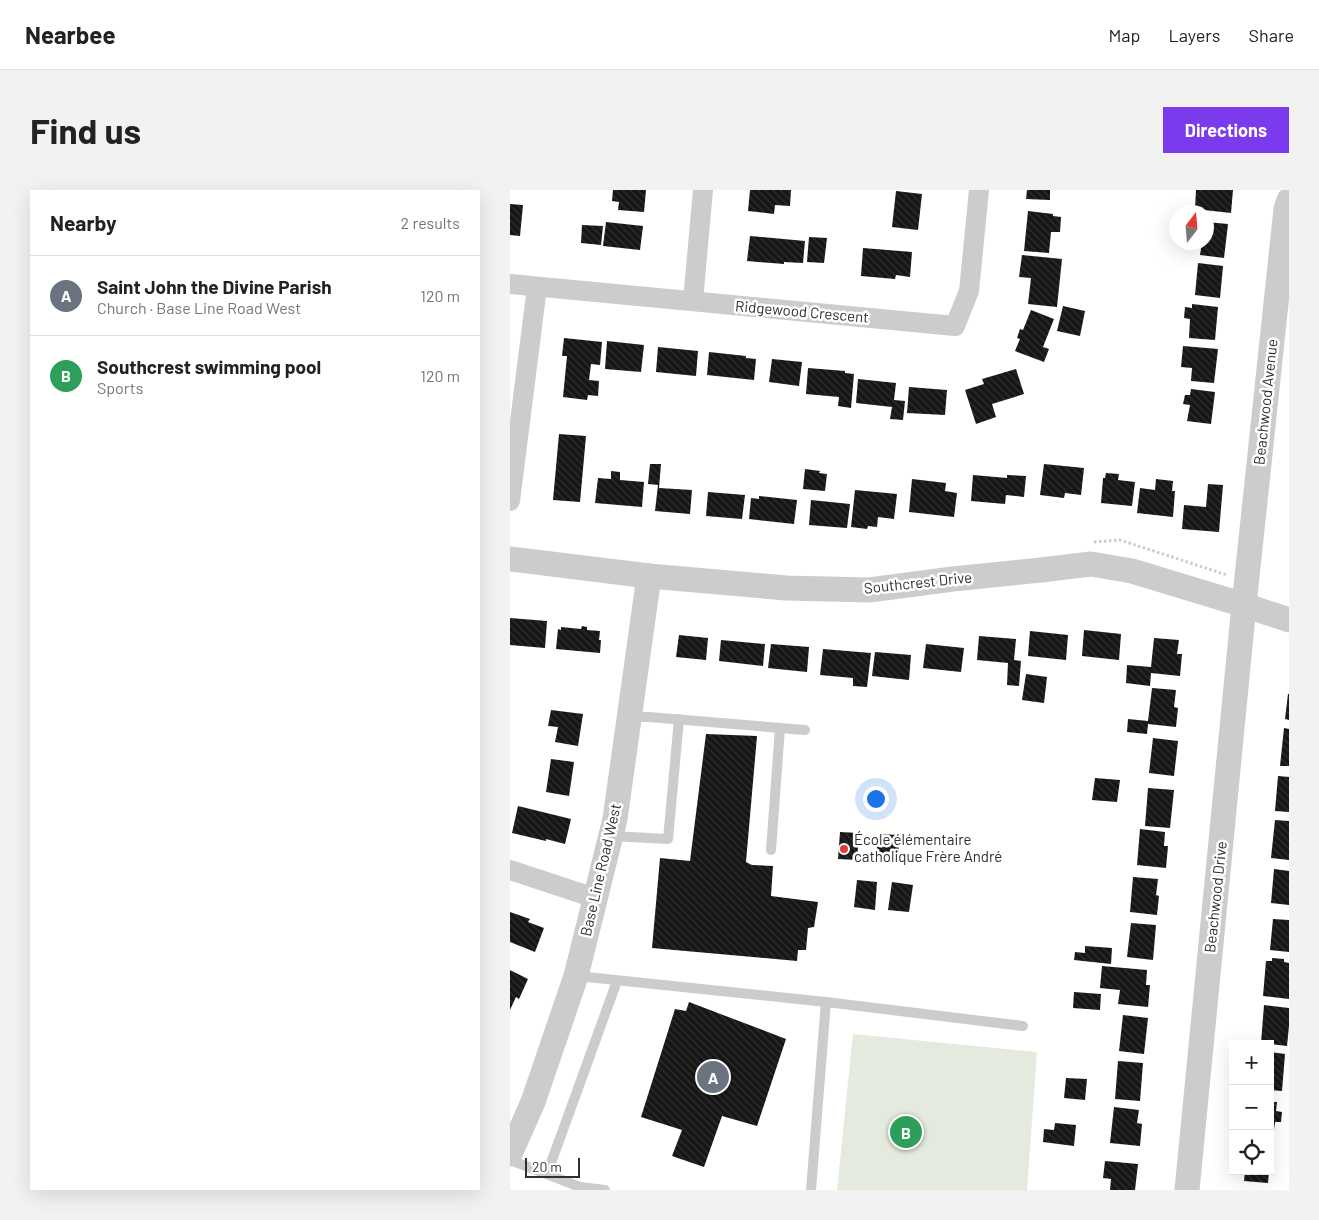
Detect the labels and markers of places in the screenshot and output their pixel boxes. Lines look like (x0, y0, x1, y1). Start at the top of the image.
place label: École élémentaire catholique Frère André (854, 830, 1002, 865)
marker: École élémentaire catholique Frère André (838, 843, 850, 855)
pin: A (697, 1058, 729, 1096)
pin: B (890, 1113, 922, 1151)

